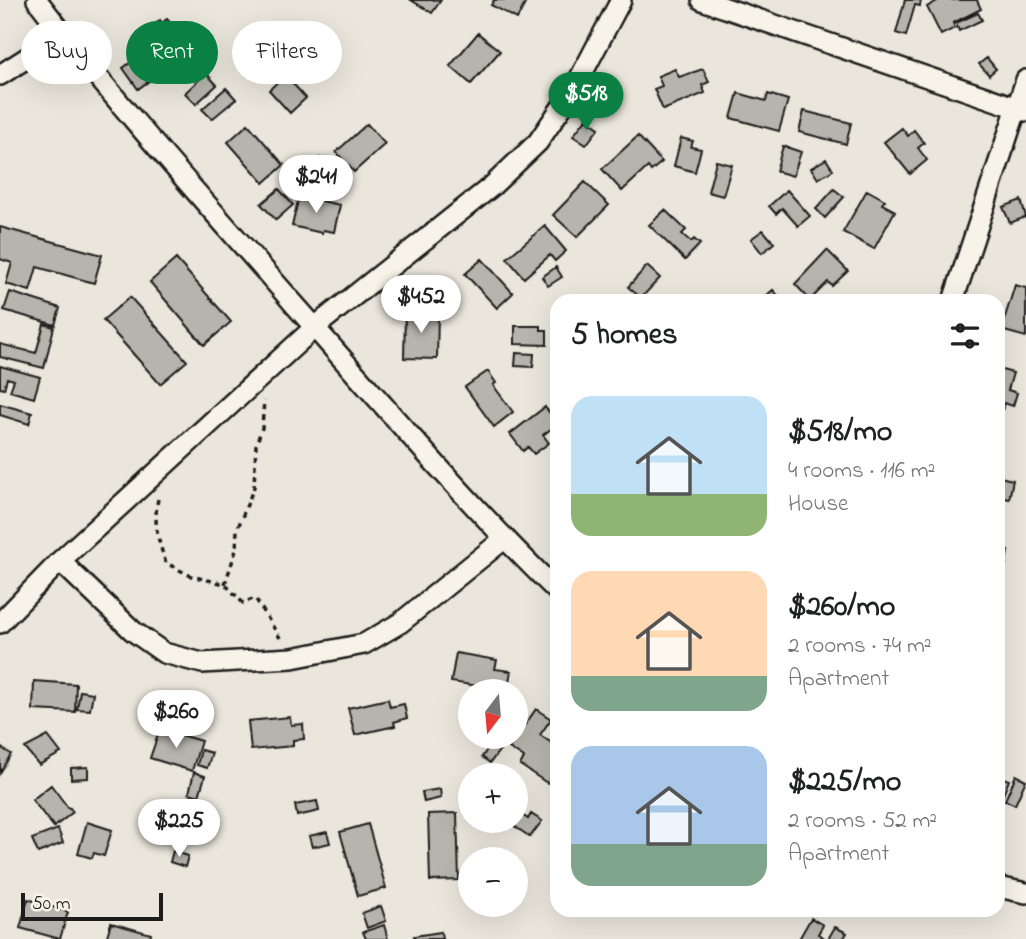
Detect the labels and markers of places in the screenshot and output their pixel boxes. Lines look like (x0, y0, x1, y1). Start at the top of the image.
pin: $518 (545, 72, 627, 132)
pin: $241 (275, 156, 357, 215)
pin: $452 (380, 276, 462, 335)
pin: $260 (135, 690, 217, 750)
pin: $225 (138, 800, 220, 859)

